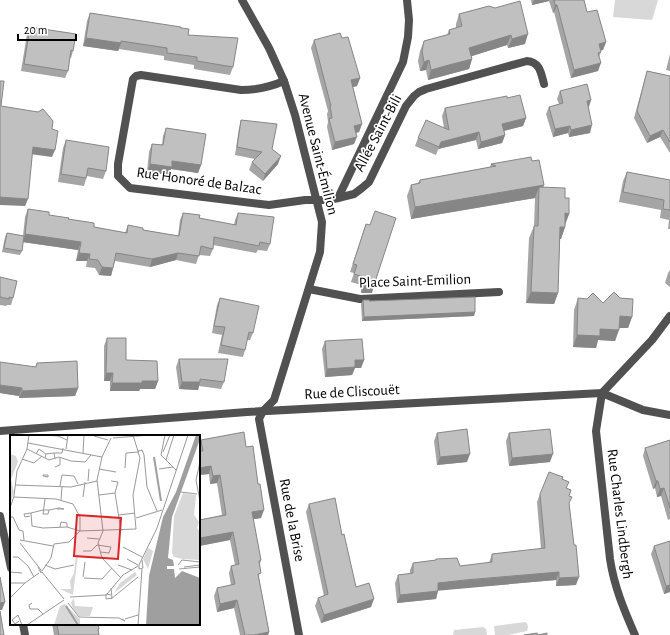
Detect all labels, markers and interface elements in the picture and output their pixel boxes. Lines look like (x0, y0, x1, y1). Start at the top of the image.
scale bar (18, 16, 76, 42)
text: 20 m (24, 24, 47, 36)
street label: Avenue Saint-Émilion (296, 91, 342, 216)
street label: Allée Saint-Bili (351, 92, 405, 174)
street label: Rue Honoré de Balzac (136, 165, 263, 197)
street label: Place Saint-Emilion (359, 272, 471, 290)
street label: Rue de Cliscouët (304, 382, 400, 402)
inset map (10, 435, 200, 625)
street label: Rue Charles Lindbergh (605, 448, 635, 580)
street label: Rue de la Brise (277, 477, 307, 563)

